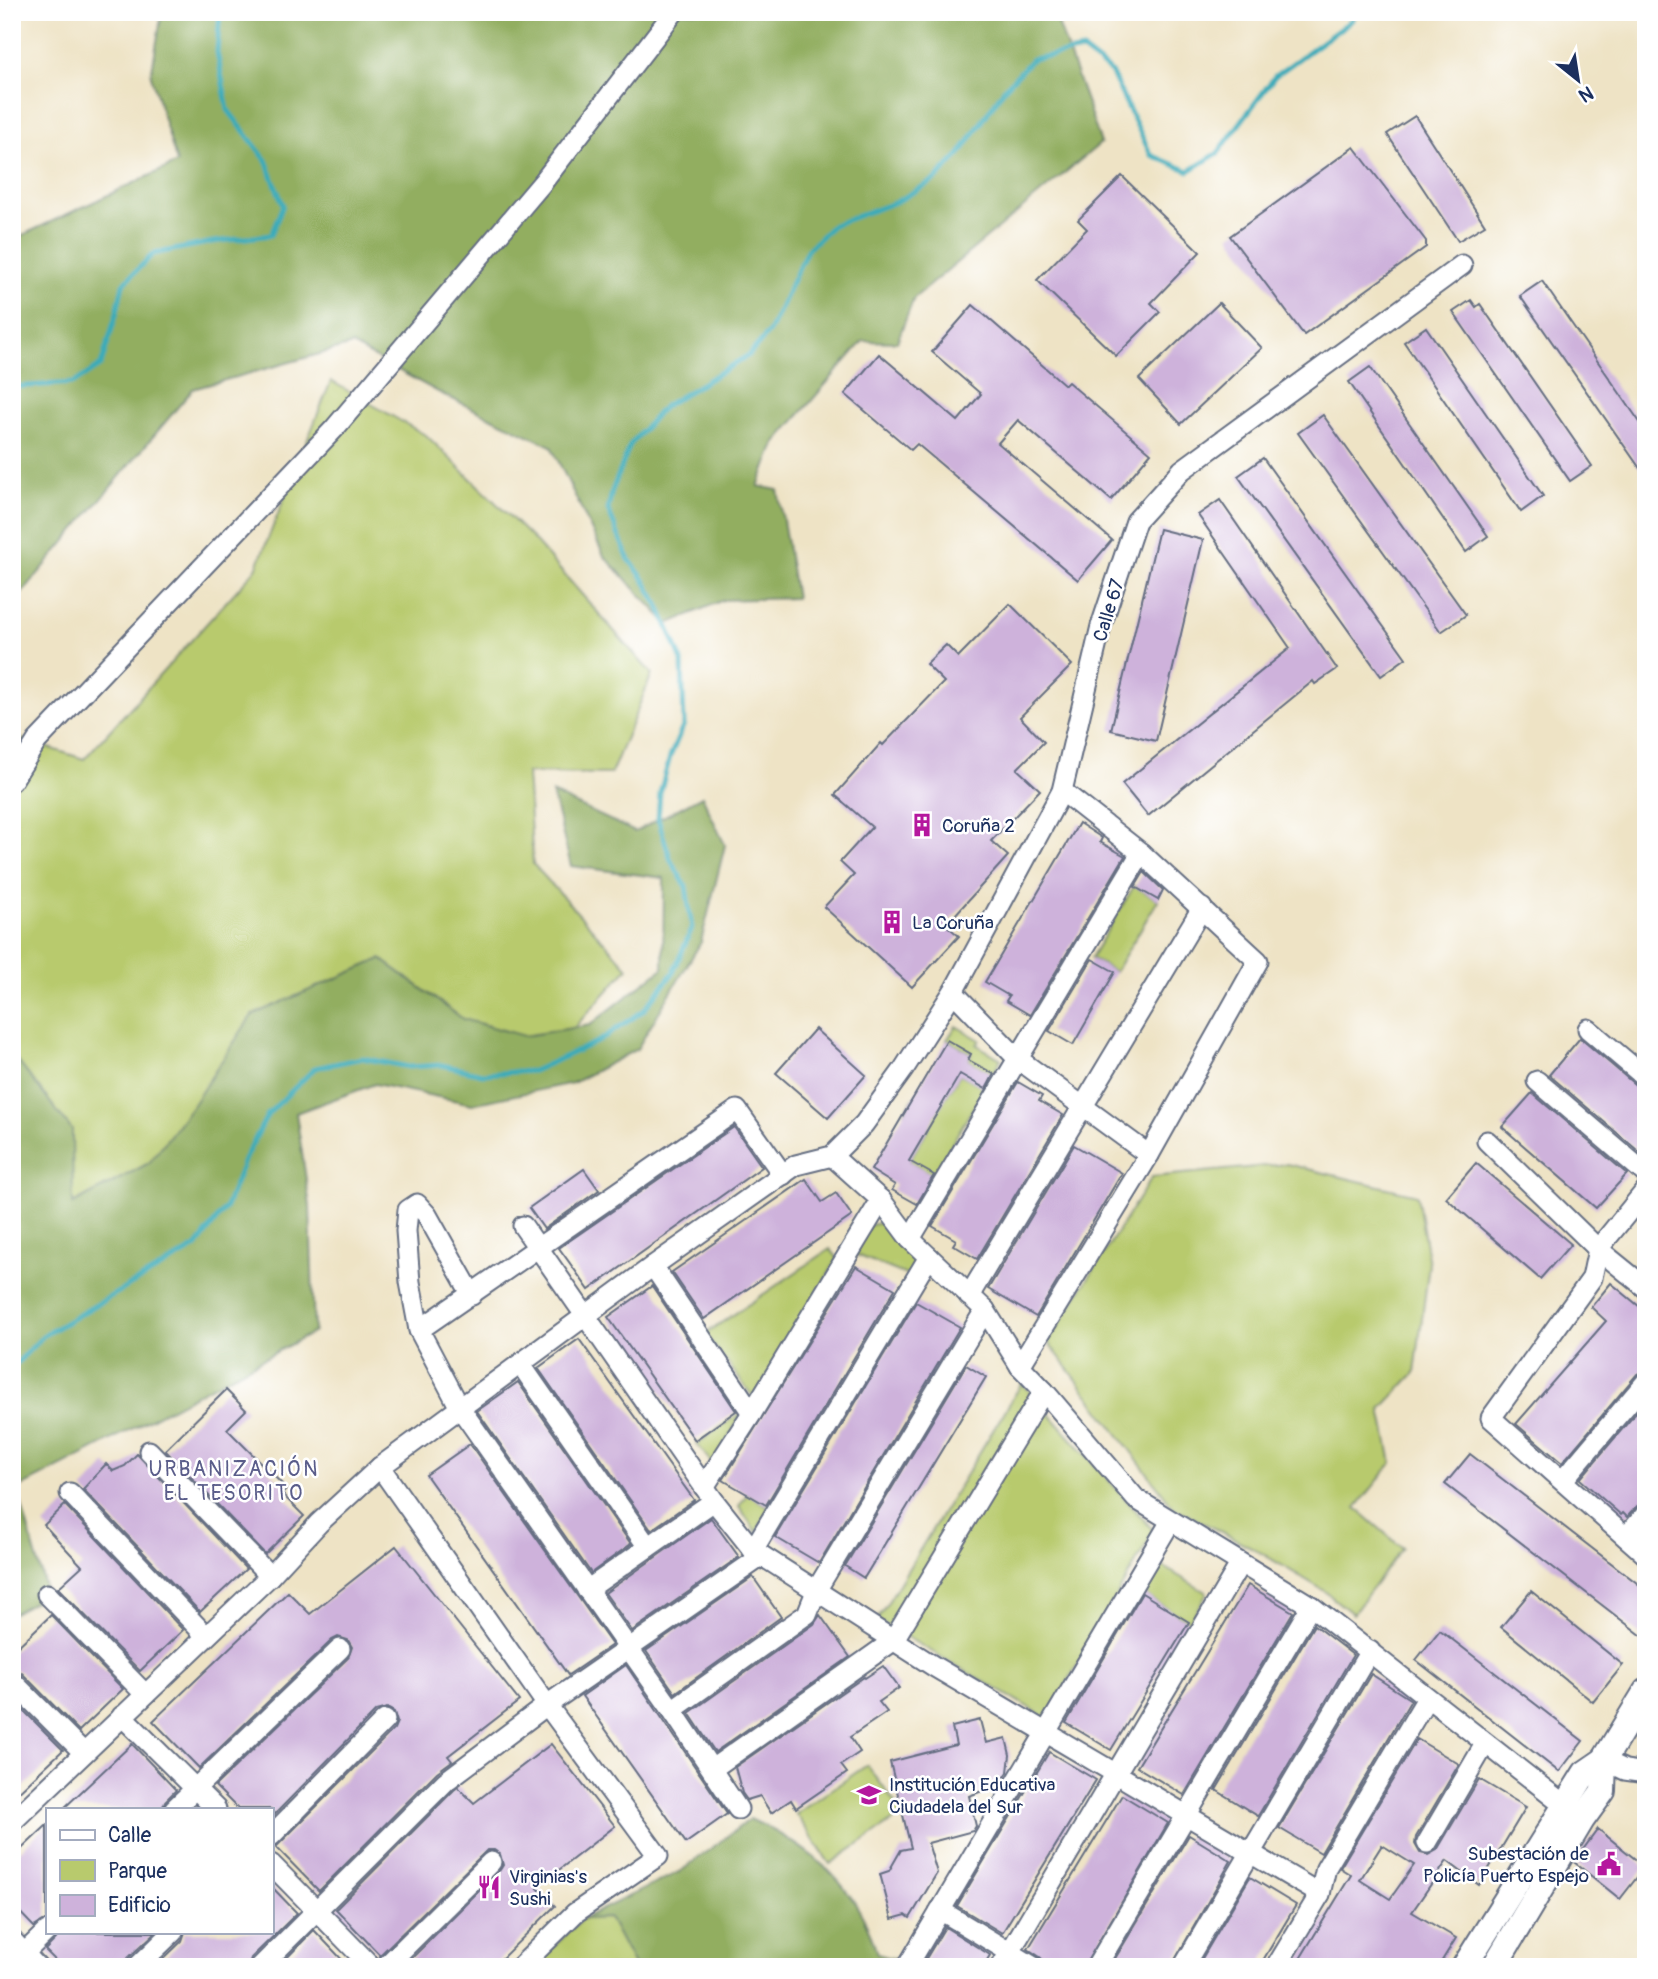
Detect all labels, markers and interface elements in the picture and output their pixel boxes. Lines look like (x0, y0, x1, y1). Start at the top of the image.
north arrow (1542, 46, 1612, 116)
text: N (1574, 80, 1598, 108)
street label: Calle 67 (1088, 576, 1130, 644)
building icon: Coruña 2 (908, 811, 936, 839)
place label: Coruña 2 (942, 814, 1015, 838)
building icon: La Coruña (878, 908, 906, 936)
place label: La Coruña (912, 911, 994, 935)
district label: URBANIZACIÓN EL TESORITO (149, 1455, 319, 1507)
place label: Institución Educativa Ciudadela del Sur (889, 1773, 1056, 1819)
school or university icon: Institución Educativa Ciudadela del Sur (855, 1781, 883, 1809)
legend (46, 1808, 273, 1934)
text: Calle (108, 1822, 152, 1849)
place label: Subestación de Policía Puerto Espejo (1423, 1842, 1590, 1888)
public building icon: Subestación de Policía Puerto Espejo (1595, 1850, 1623, 1878)
text: Parque (108, 1858, 167, 1885)
place label: Virginias's Sushi (509, 1865, 588, 1911)
restaurant icon: Virginias's Sushi (475, 1873, 503, 1901)
text: Edificio (108, 1892, 171, 1919)

